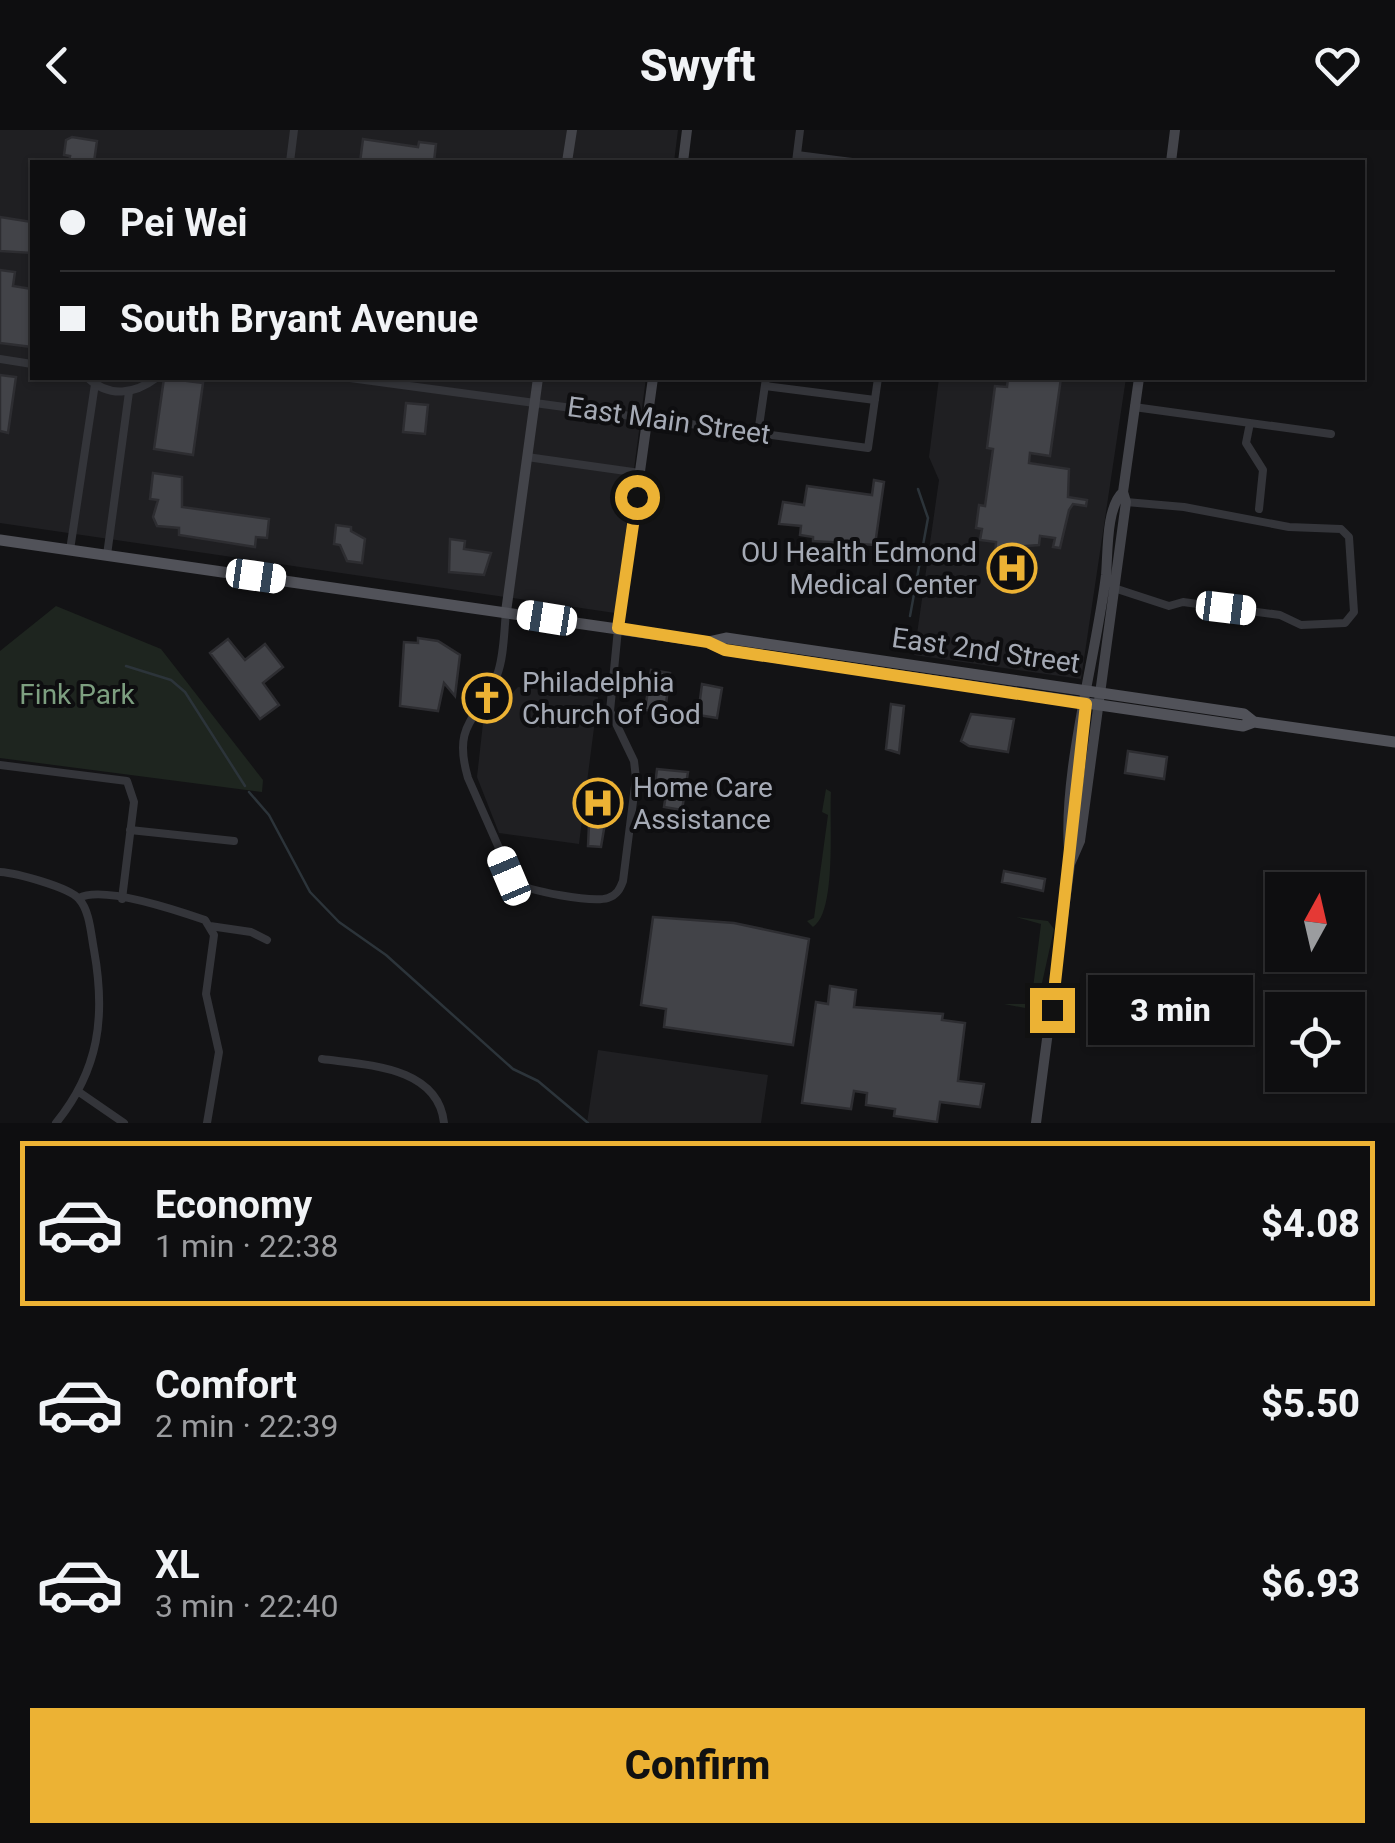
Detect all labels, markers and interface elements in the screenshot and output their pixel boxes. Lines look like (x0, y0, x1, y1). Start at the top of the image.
icon: back (30, 38, 85, 93)
icon: heart (1310, 38, 1365, 93)
text: Swyft (640, 39, 755, 92)
text: Pei Wei (120, 201, 248, 245)
text: South Bryant Avenue (120, 297, 478, 341)
street label: East Main Street (565, 390, 772, 451)
route start (615, 475, 660, 520)
place label: OU Health Edmond Medical Center (741, 536, 977, 601)
hospital icon: OU Health Edmond Medical Center (986, 542, 1038, 594)
car (224, 557, 288, 595)
car (1194, 589, 1258, 627)
car (515, 598, 579, 638)
street label: East 2nd Street (890, 621, 1082, 680)
place label: Philadelphia Church of God (522, 666, 701, 731)
church icon: Philadelphia Church of God (461, 672, 513, 724)
park label: Fink Park (19, 678, 135, 711)
place label: Home Care Assistance (633, 771, 773, 836)
hospital icon: Home Care Assistance (572, 777, 624, 829)
car (483, 843, 535, 909)
north arrow (1265, 872, 1365, 972)
map controls (1265, 872, 1365, 1092)
callout: 3 min (1087, 975, 1252, 1045)
route end (1030, 988, 1075, 1033)
text: 3 min (1130, 991, 1211, 1029)
button: locate (1265, 992, 1365, 1092)
icon: car (35, 1179, 125, 1269)
text: Economy (155, 1183, 312, 1227)
text: $4.08 (1261, 1202, 1360, 1246)
text: 1 min · 22:38 (155, 1227, 338, 1265)
icon: car (35, 1359, 125, 1449)
text: Comfort (155, 1363, 297, 1407)
text: $5.50 (1261, 1382, 1360, 1426)
text: 2 min · 22:39 (155, 1407, 338, 1445)
icon: car (35, 1539, 125, 1629)
text: XL (155, 1543, 200, 1587)
text: $6.93 (1261, 1562, 1360, 1606)
text: 3 min · 22:40 (155, 1587, 338, 1625)
button: Confirm (30, 1708, 1365, 1823)

